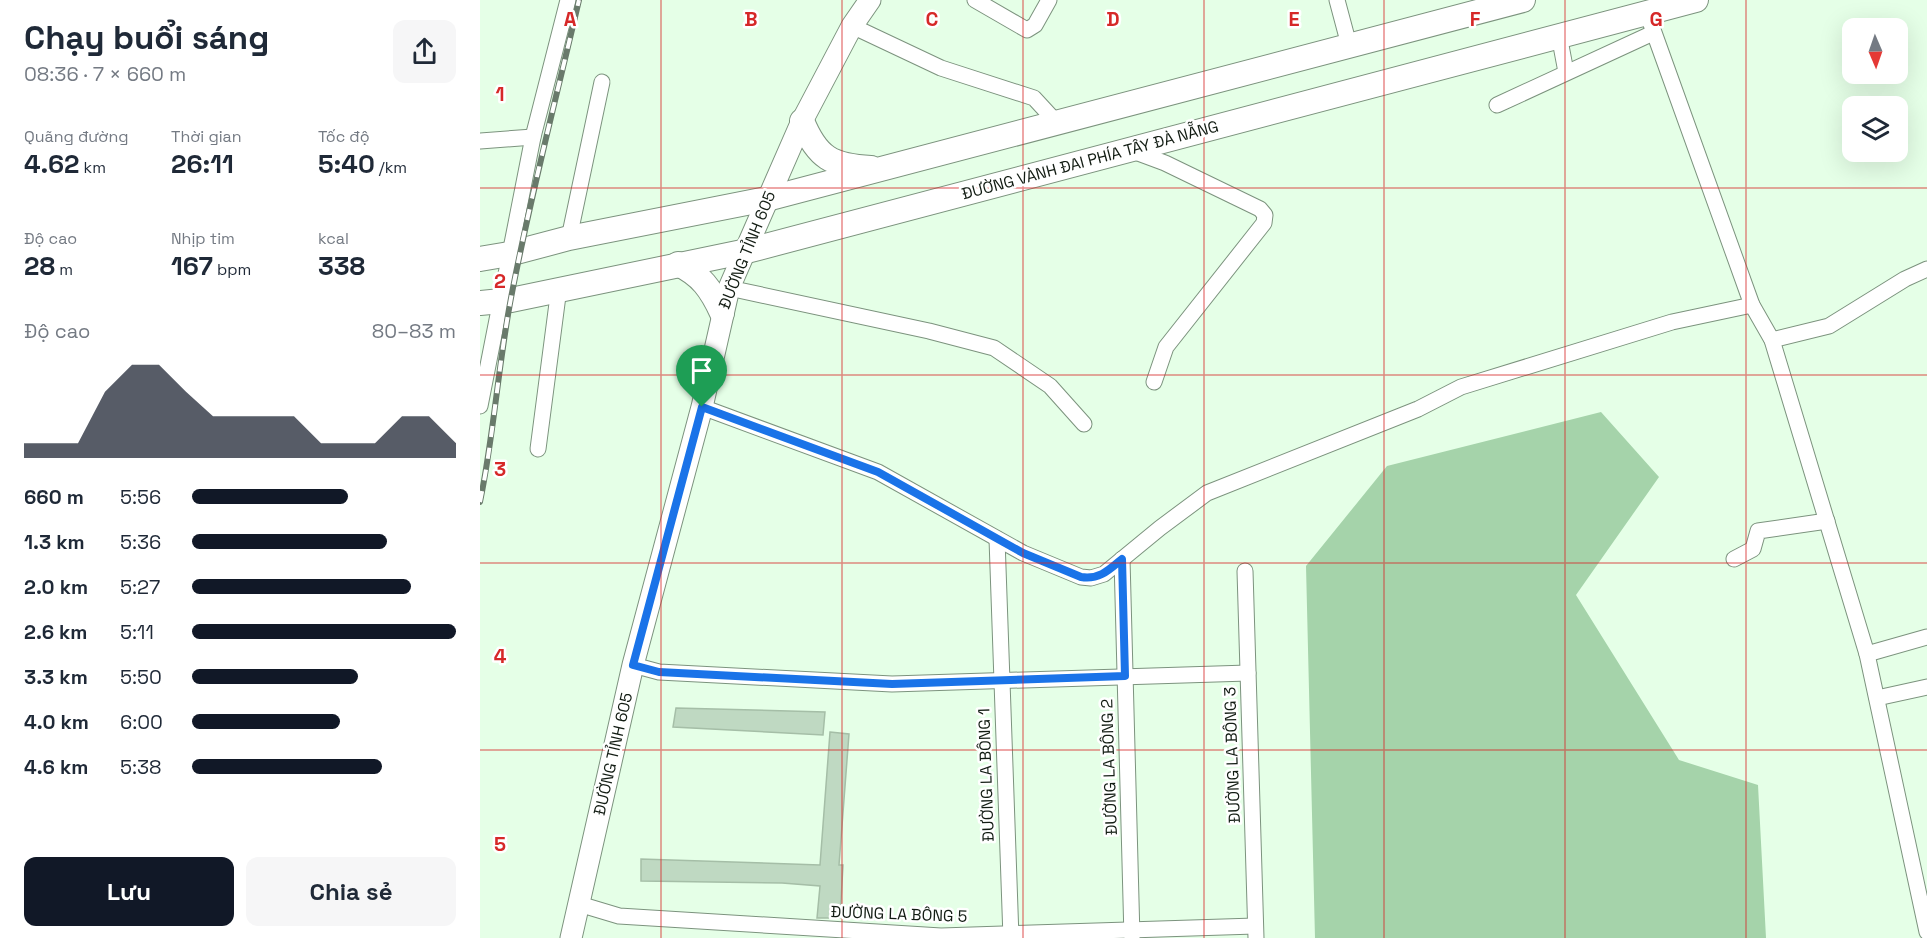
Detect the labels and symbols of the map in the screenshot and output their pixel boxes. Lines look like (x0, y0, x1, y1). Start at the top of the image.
text: A (564, 6, 577, 32)
text: B (744, 6, 758, 32)
text: C (926, 6, 939, 32)
text: D (1106, 6, 1120, 32)
text: E (1288, 6, 1300, 32)
text: F (1470, 6, 1481, 32)
text: G (1649, 6, 1663, 32)
north arrow (1842, 18, 1908, 84)
text: 1 (495, 81, 505, 107)
street label: ĐƯỜNG VÀNH ĐAI PHÍA TÂY ĐÀ NẴNG (959, 115, 1221, 204)
street label: ĐƯỜNG TỈNH 605 (714, 188, 780, 312)
text: 2 (494, 268, 506, 294)
pin (676, 345, 727, 407)
text: 3 (494, 456, 506, 482)
text: 4 (494, 643, 507, 669)
street label: ĐƯỜNG LA BÔNG 3 (1219, 686, 1245, 824)
street label: ĐƯỜNG TỈNH 605 (589, 691, 637, 817)
street label: ĐƯỜNG LA BÔNG 2 (1096, 698, 1122, 836)
street label: ĐƯỜNG LA BÔNG 1 (973, 708, 999, 842)
text: 5 (494, 831, 506, 857)
street label: ĐƯỜNG LA BÔNG 5 (830, 901, 968, 927)

